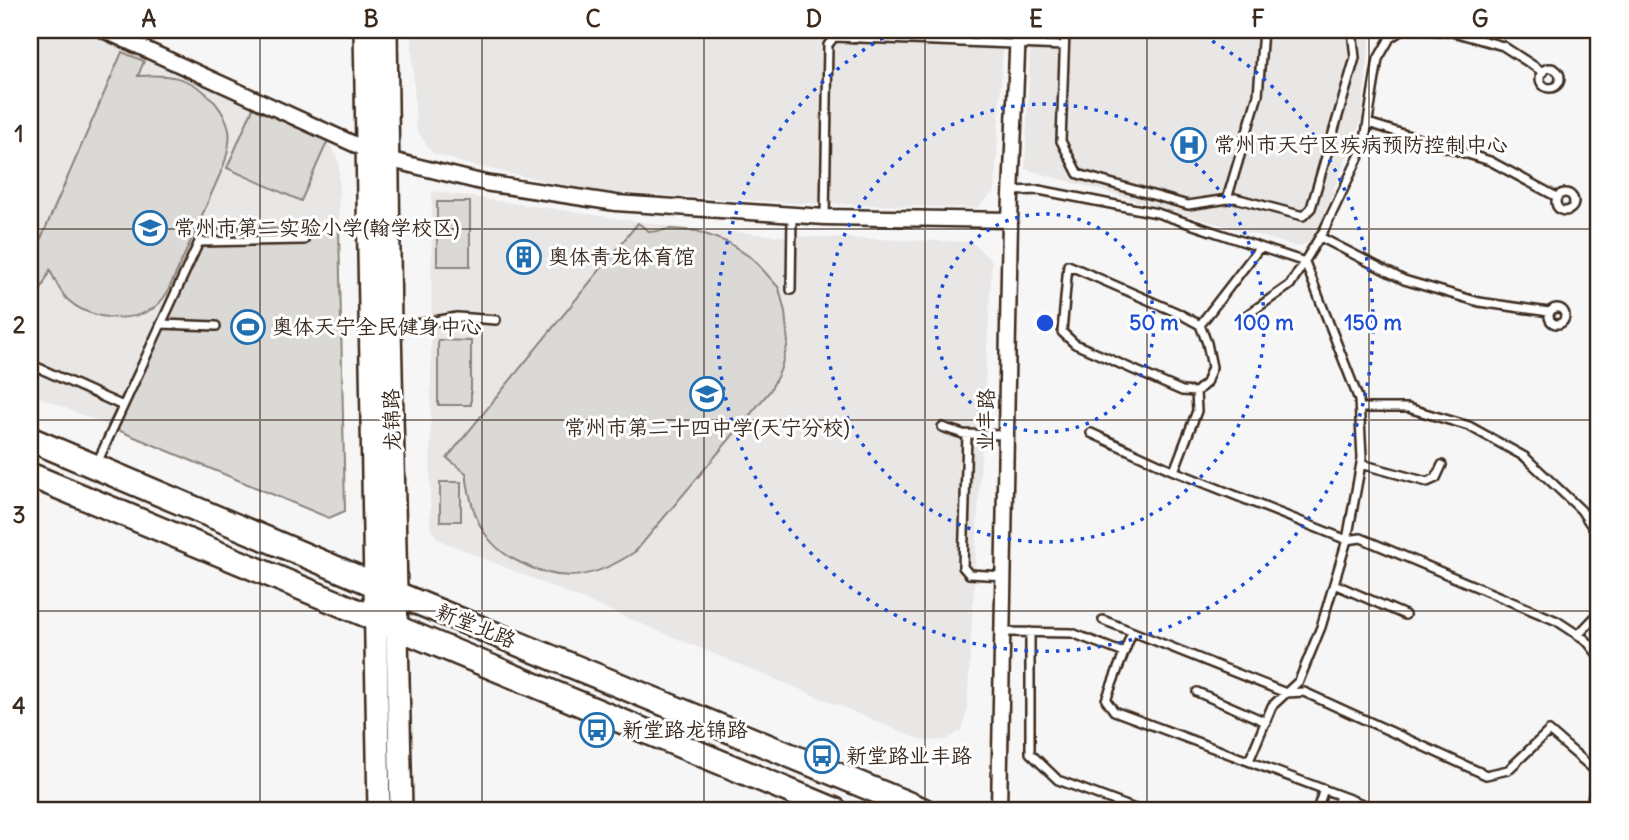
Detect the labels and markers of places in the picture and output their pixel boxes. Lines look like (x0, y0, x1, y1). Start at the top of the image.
hospital icon: 常州市天宁区疾病预防控制中心 (1170, 126, 1208, 164)
place label: 常州市天宁区疾病预防控制中心 (1214, 131, 1508, 158)
school or university icon: 常州市第二实验小学(翰学校区) (131, 209, 169, 247)
place label: 常州市第二实验小学(翰学校区) (174, 214, 460, 241)
building icon: 奥体青龙体育馆 (505, 238, 543, 276)
place label: 奥体青龙体育馆 (548, 243, 695, 270)
sports icon: 奥体天宁全民健身中心 (229, 308, 267, 346)
centre of rings (1033, 311, 1057, 335)
place label: 奥体天宁全民健身中心 (272, 313, 482, 340)
school or university icon: 常州市第二十四中学(天宁分校) (688, 375, 726, 413)
place label: 常州市第二十四中学(天宁分校) (564, 414, 850, 441)
bus stop icon: 新堂路龙锦路 (578, 711, 616, 749)
place label: 新堂路龙锦路 (622, 716, 748, 743)
bus stop icon: 新堂路业丰路 (803, 737, 841, 775)
place label: 新堂路业丰路 (846, 742, 972, 769)

